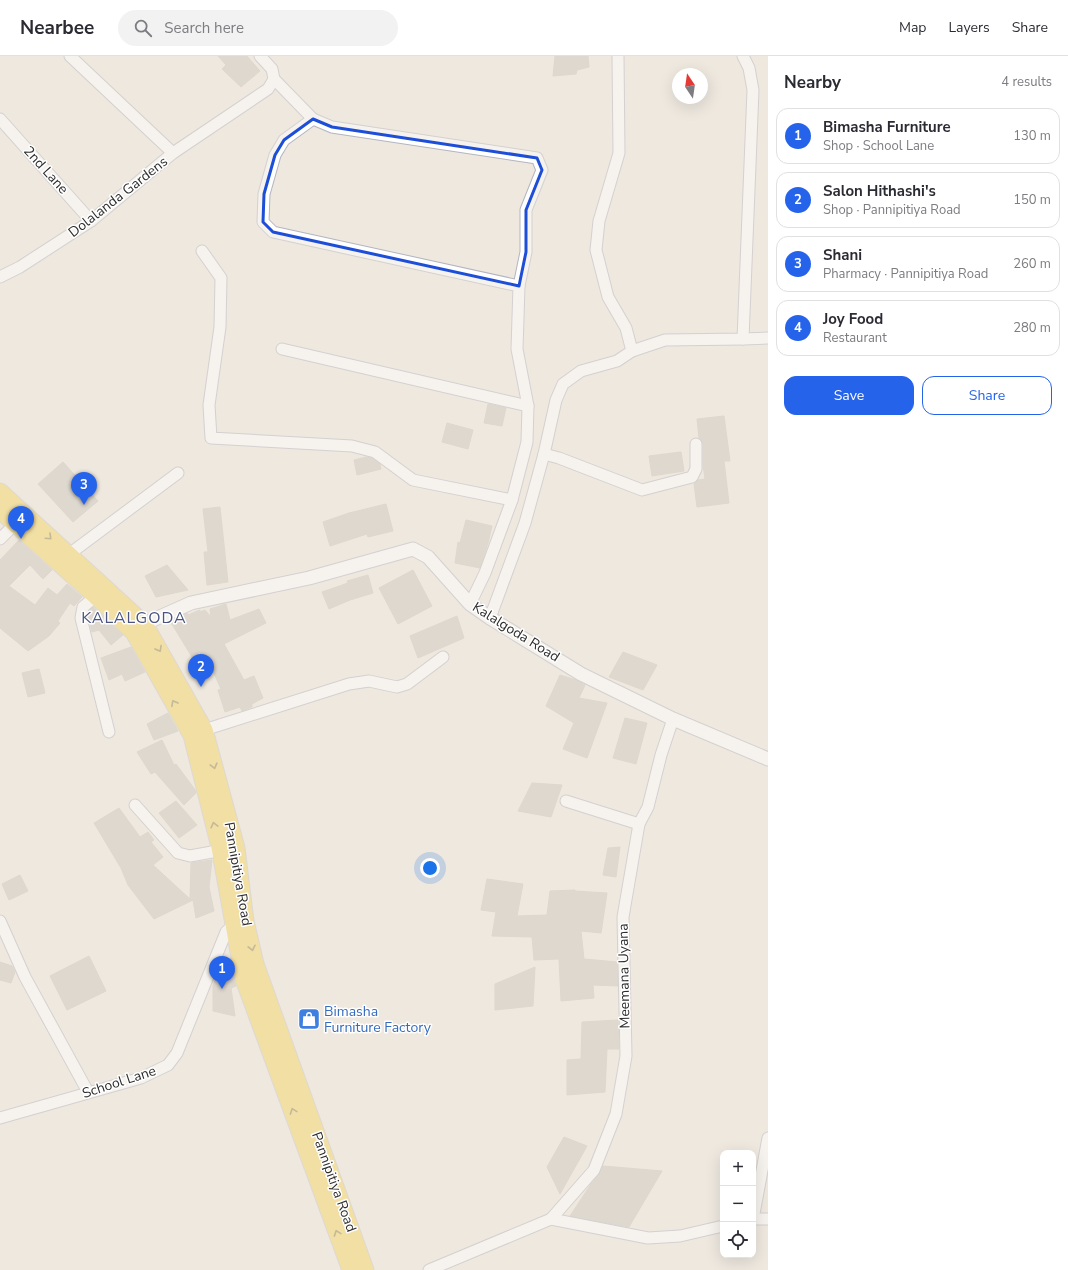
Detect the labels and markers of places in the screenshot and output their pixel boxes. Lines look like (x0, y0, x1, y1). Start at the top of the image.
pin: 3 (71, 472, 97, 505)
pin: 4 (8, 506, 34, 539)
pin: 2 (188, 654, 214, 687)
pin: 1 (209, 956, 235, 989)
place label: Bimasha Furniture Factory (324, 1002, 432, 1037)
shop icon: Bimasha Furniture Factory (296, 1006, 322, 1032)

